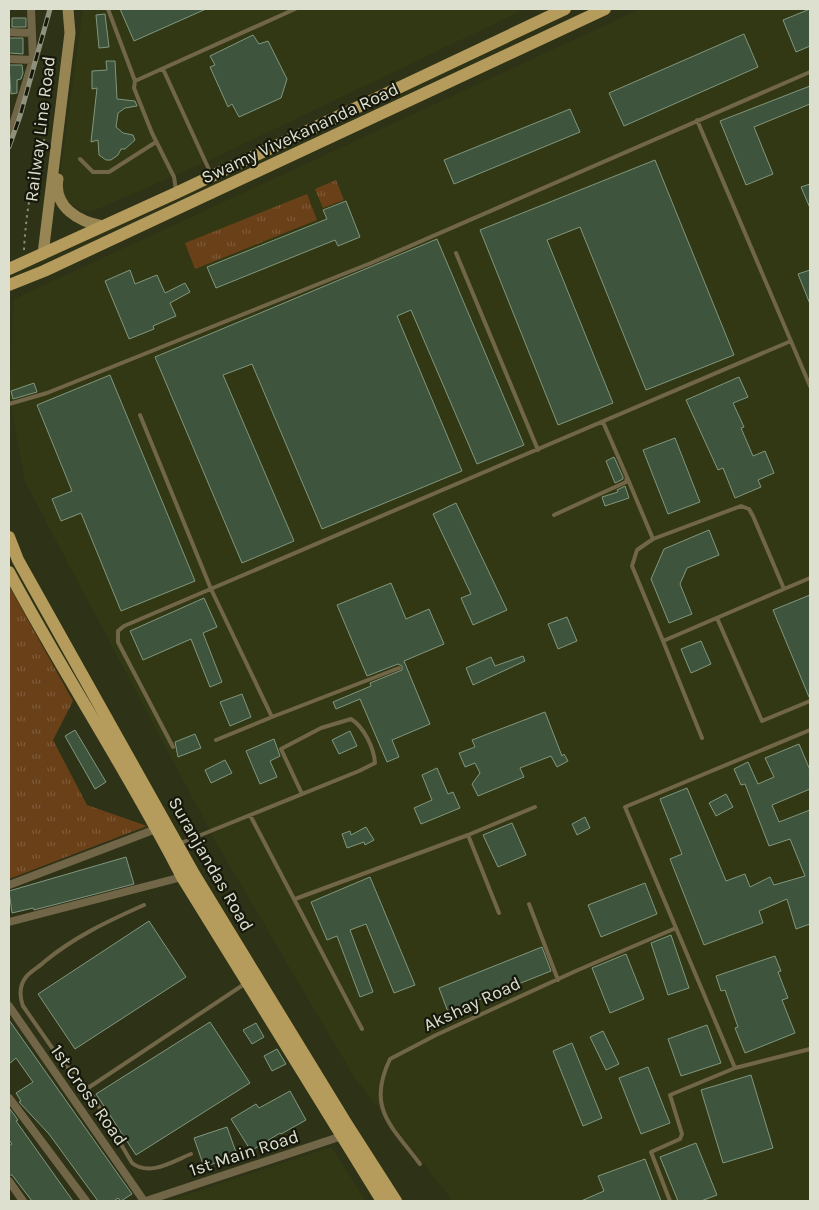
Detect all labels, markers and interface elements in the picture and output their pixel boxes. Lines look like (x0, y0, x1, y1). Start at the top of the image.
street label: Railway Line Road (20, 55, 60, 203)
street label: Swamy Vivekananda Road (198, 78, 402, 188)
street label: Suranjandas Road (164, 793, 258, 935)
street label: Akshay Road (420, 972, 524, 1036)
street label: 1st Cross Road (46, 1040, 132, 1150)
street label: 1st Main Road (187, 1125, 301, 1181)

